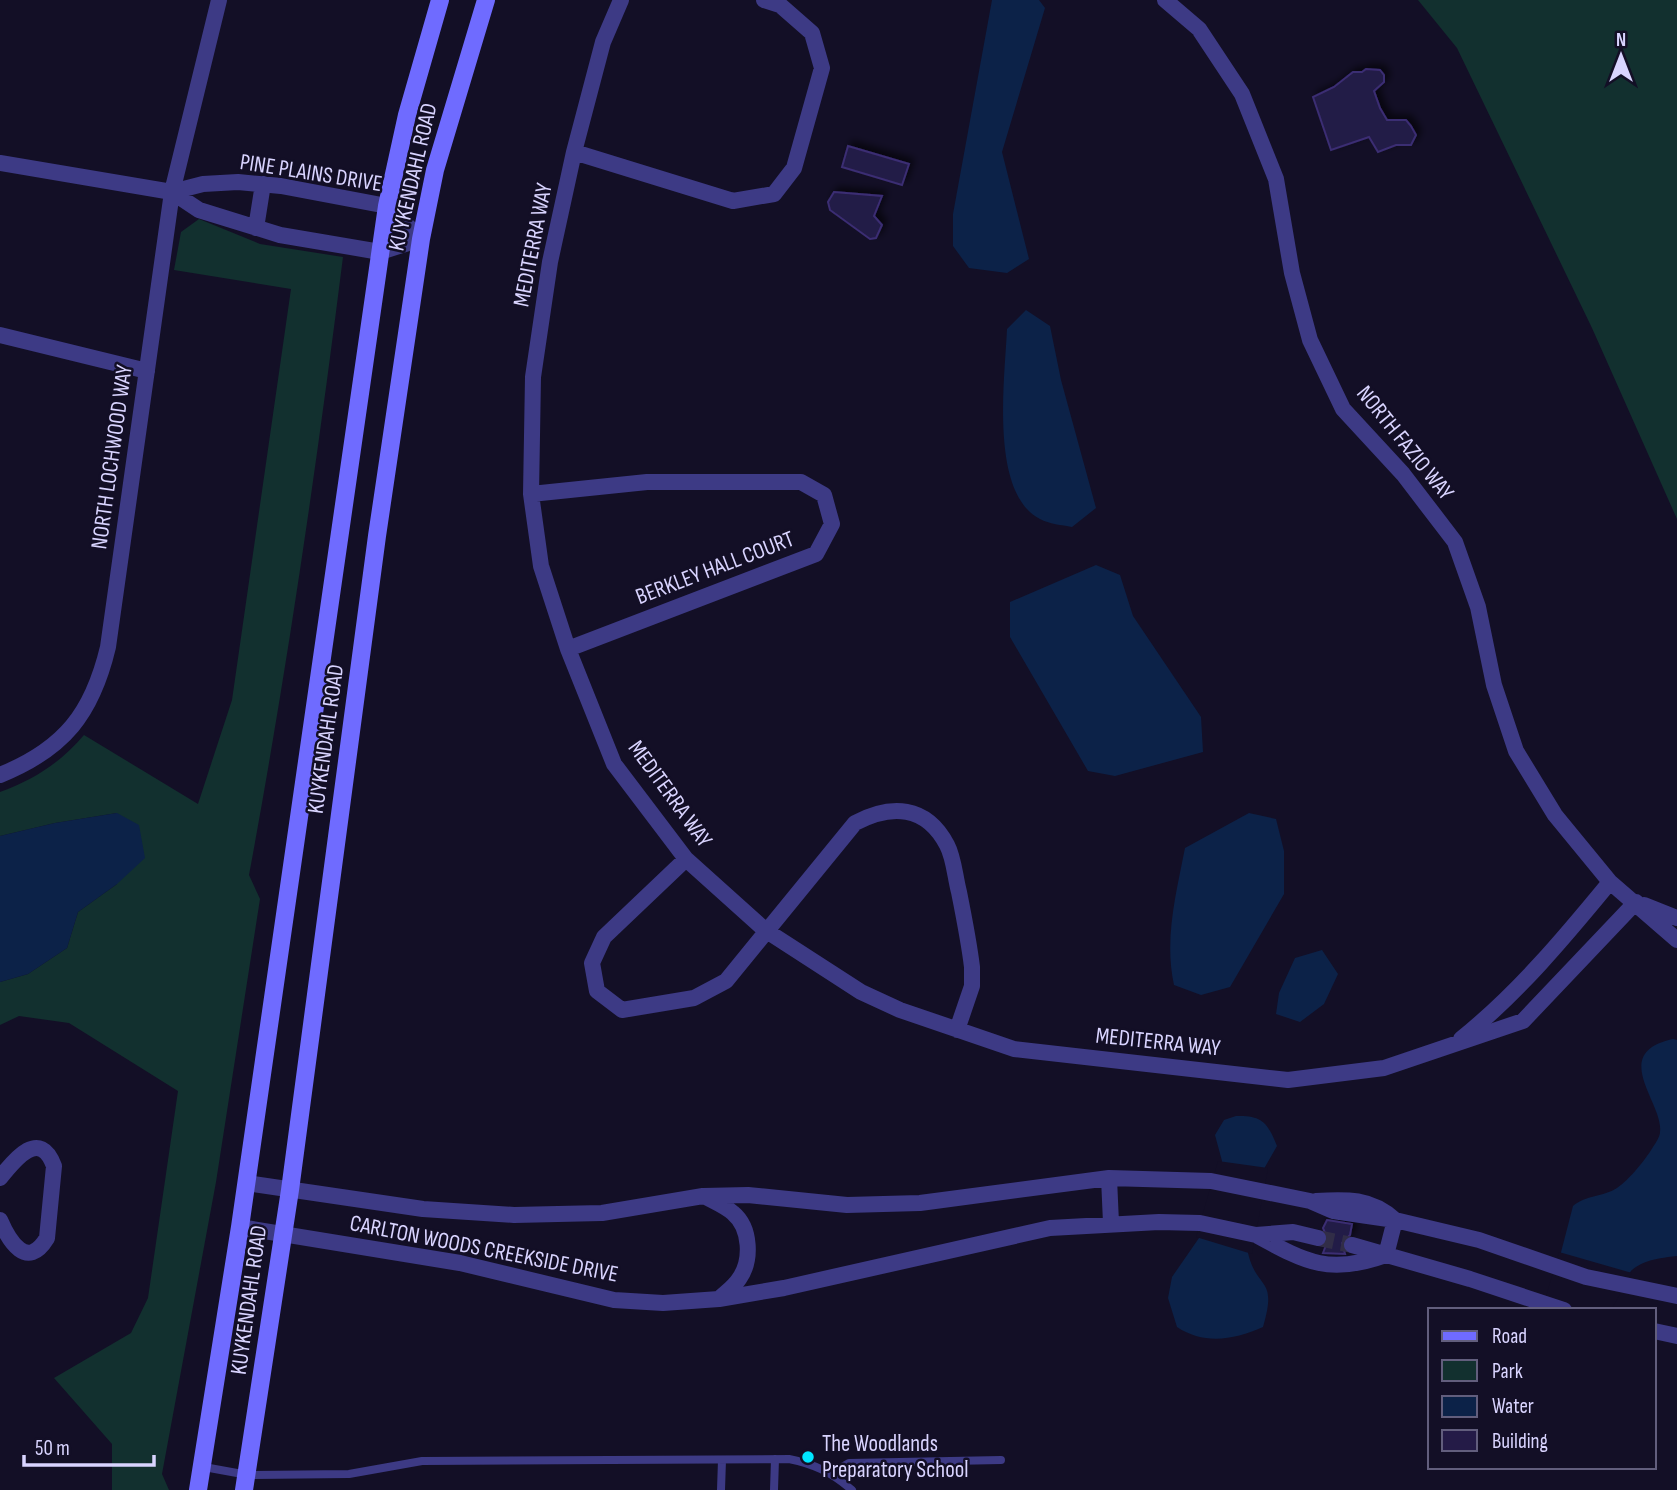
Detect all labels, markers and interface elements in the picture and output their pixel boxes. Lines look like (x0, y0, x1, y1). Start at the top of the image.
north arrow (1586, 21, 1656, 91)
text: N (1616, 29, 1626, 52)
street label: KUYKENDAHL ROAD (382, 101, 444, 253)
street label: PINE PLAINS DRIVE (238, 148, 384, 198)
street label: MEDITERRA WAY (507, 180, 559, 309)
street label: NORTH LOCHWOOD WAY (85, 363, 139, 551)
street label: NORTH FAZIO WAY (1350, 380, 1460, 506)
street label: BERKLEY HALL COURT (632, 525, 798, 611)
street label: KUYKENDAHL ROAD (302, 663, 350, 815)
street label: MEDITERRA WAY (622, 735, 718, 853)
street label: MEDITERRA WAY (1094, 1022, 1222, 1063)
street label: CARLTON WOODS CREEKSIDE DRIVE (347, 1209, 621, 1289)
street label: KUYKENDAHL ROAD (225, 1224, 273, 1376)
legend (1428, 1308, 1656, 1469)
text: Road (1492, 1324, 1527, 1349)
text: Park (1492, 1359, 1523, 1384)
text: Water (1492, 1394, 1534, 1419)
scale bar (24, 1424, 154, 1468)
text: Building (1492, 1429, 1548, 1454)
place label: The Woodlands Preparatory School (822, 1430, 969, 1484)
text: 50 m (35, 1436, 70, 1461)
marker: The Woodlands Preparatory School (800, 1449, 816, 1465)

